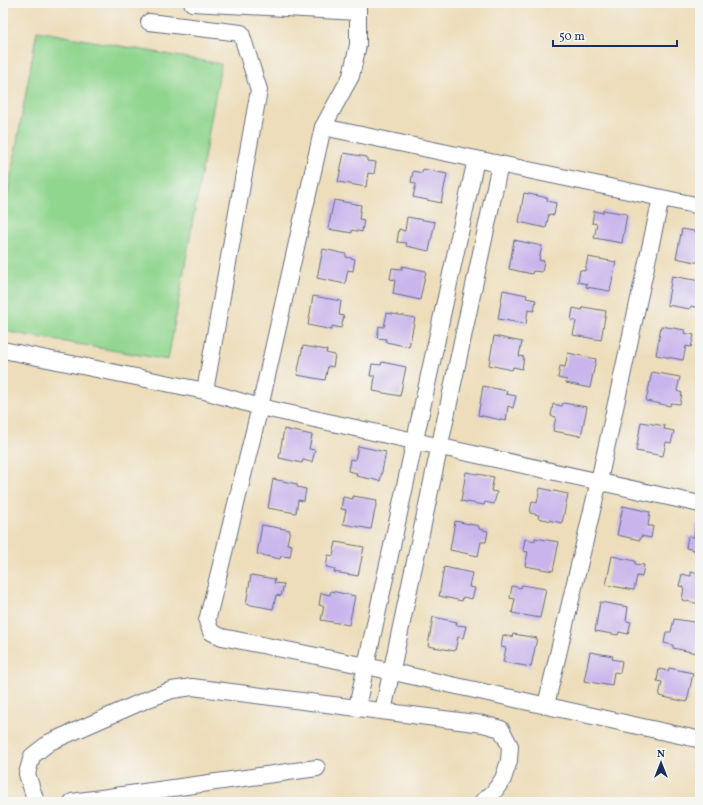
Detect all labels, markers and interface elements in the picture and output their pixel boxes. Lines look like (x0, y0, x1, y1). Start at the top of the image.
scale bar (553, 22, 677, 48)
text: 50 m (559, 29, 585, 45)
north arrow (641, 743, 681, 783)
text: N (657, 747, 665, 762)

